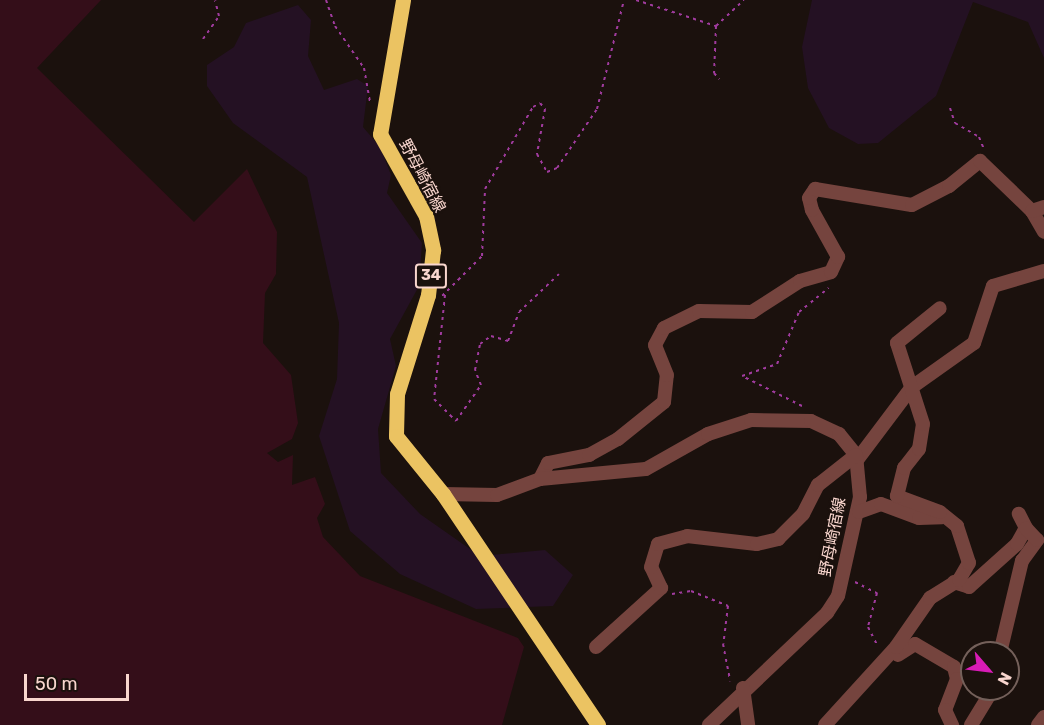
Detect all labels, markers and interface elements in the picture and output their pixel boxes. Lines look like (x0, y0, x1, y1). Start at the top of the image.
street label: 野母崎宿線 (395, 136, 449, 216)
road number: 34 (414, 264, 448, 288)
street label: 野母崎宿線 (816, 496, 850, 578)
north arrow (960, 641, 1020, 701)
scale bar (27, 662, 132, 700)
text: N (993, 669, 1016, 688)
text: 50 m (35, 673, 78, 695)

